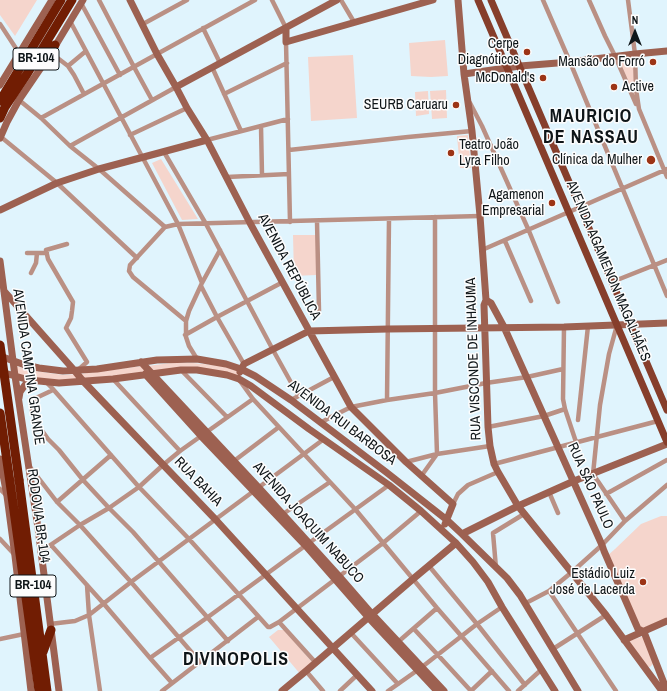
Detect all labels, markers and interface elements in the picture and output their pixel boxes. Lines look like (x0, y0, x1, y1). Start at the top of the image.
north arrow (615, 12, 655, 52)
text: N (632, 13, 638, 27)
place label: Cerpe Diagnóticos (458, 36, 519, 68)
marker: Cerpe Diagnóticos (522, 47, 532, 57)
road number: BR-104 (13, 48, 59, 70)
place label: Mansão do Forró (558, 54, 645, 70)
marker: Mansão do Forró (648, 57, 658, 67)
place label: McDonald's (475, 70, 535, 86)
marker: McDonald's (538, 73, 548, 83)
place label: Active (622, 79, 654, 95)
marker: Active (609, 82, 619, 92)
place label: SEURB Caruaru (364, 97, 448, 113)
marker: SEURB Caruaru (451, 100, 461, 110)
district label: MAURICIO DE NASSAU (543, 106, 639, 148)
place label: Teatro João Lyra Filho (459, 137, 519, 170)
marker: Teatro João Lyra Filho (446, 148, 456, 158)
place label: Clínica da Mulher (552, 152, 642, 168)
marker: Clínica da Mulher (645, 154, 657, 166)
street label: AVENIDA AGAMENON MAGALHÃES (562, 178, 654, 364)
place label: Agamenon Empresarial (482, 187, 544, 220)
marker: Agamenon Empresarial (547, 198, 557, 208)
street label: AVENIDA REPÚBLICA (254, 211, 324, 323)
street label: RUA VISCONDE DE INHAUMA (463, 277, 485, 441)
street label: AVENIDA CAMPINA GRANDE (9, 288, 47, 446)
street label: AVENIDA RUI BARBOSA (285, 377, 399, 469)
street label: RUA SÃO PAULO (563, 440, 617, 532)
street label: RUA BAHIA (170, 454, 226, 510)
street label: AVENIDA JOAQUIM NABUCO (249, 459, 367, 587)
street label: RODOVIA BR-104 (23, 468, 53, 564)
place label: Estádio Luiz José de Lacerda (550, 566, 635, 598)
road number: BR-104 (10, 575, 56, 597)
marker: Estádio Luiz José de Lacerda (638, 577, 648, 587)
district label: DIVINOPOLIS (183, 649, 289, 671)

